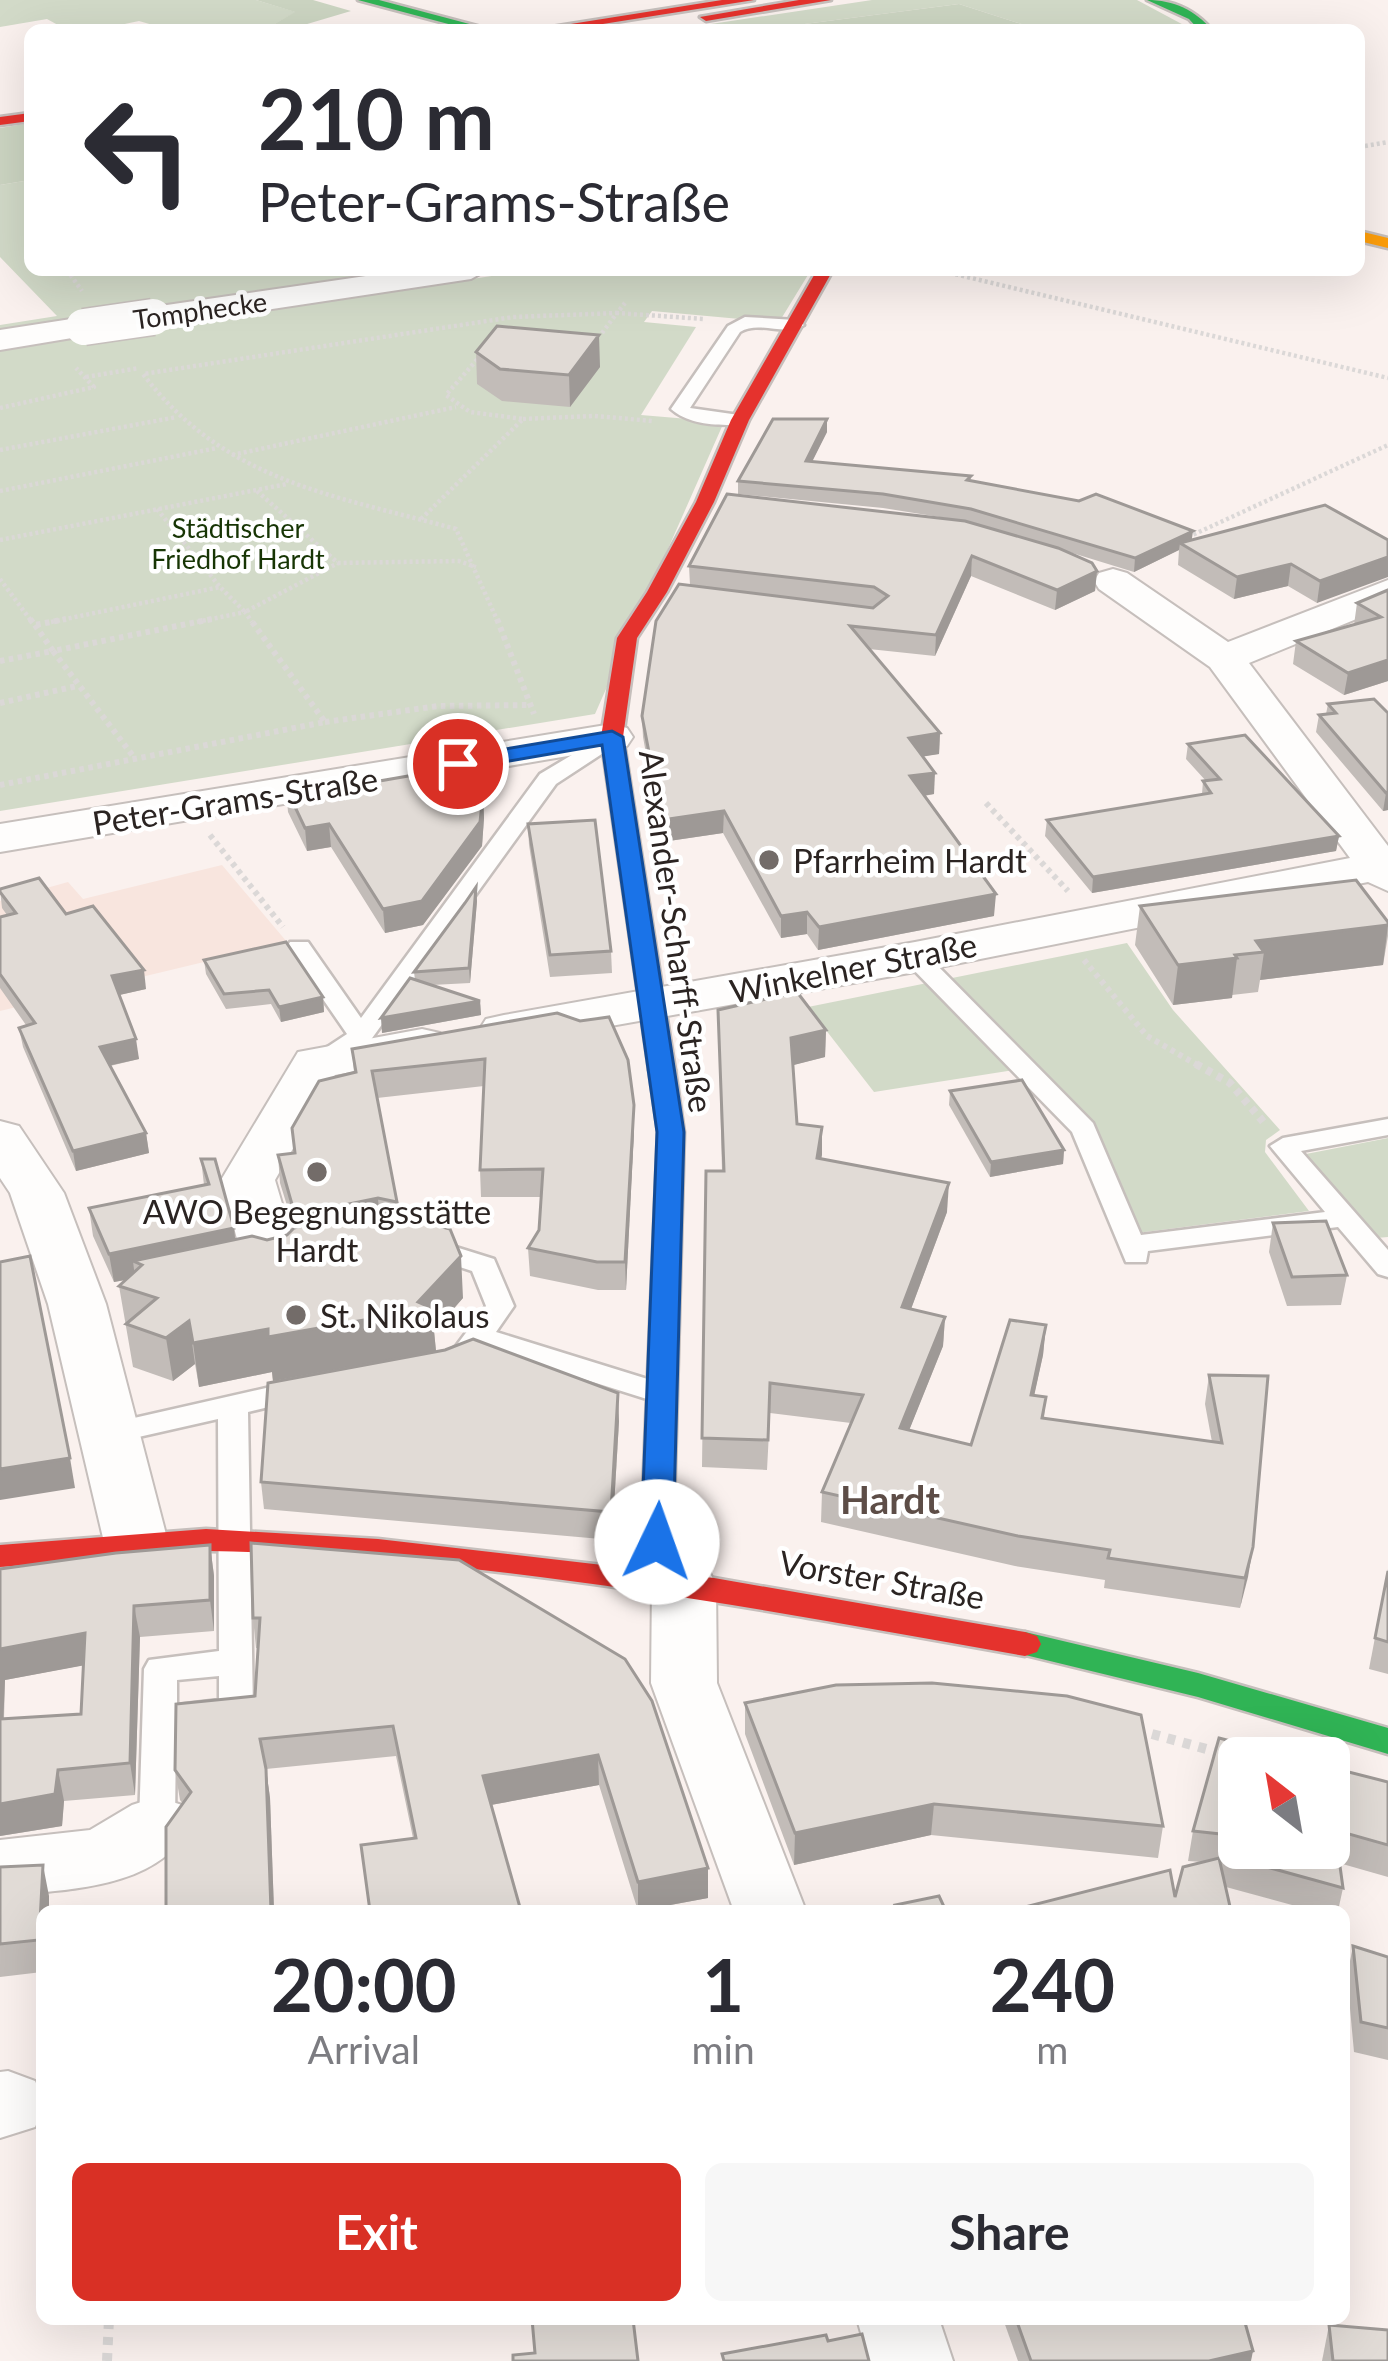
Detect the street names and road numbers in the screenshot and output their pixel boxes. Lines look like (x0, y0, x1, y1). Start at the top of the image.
street label: Tomphecke (131, 284, 269, 336)
street label: Alexander-Scharff-Straße (632, 747, 722, 1115)
street label: Peter-Grams-Straße (89, 758, 381, 842)
street label: Winkelner Straße (726, 923, 980, 1011)
street label: Vorster Straße (776, 1541, 988, 1617)

